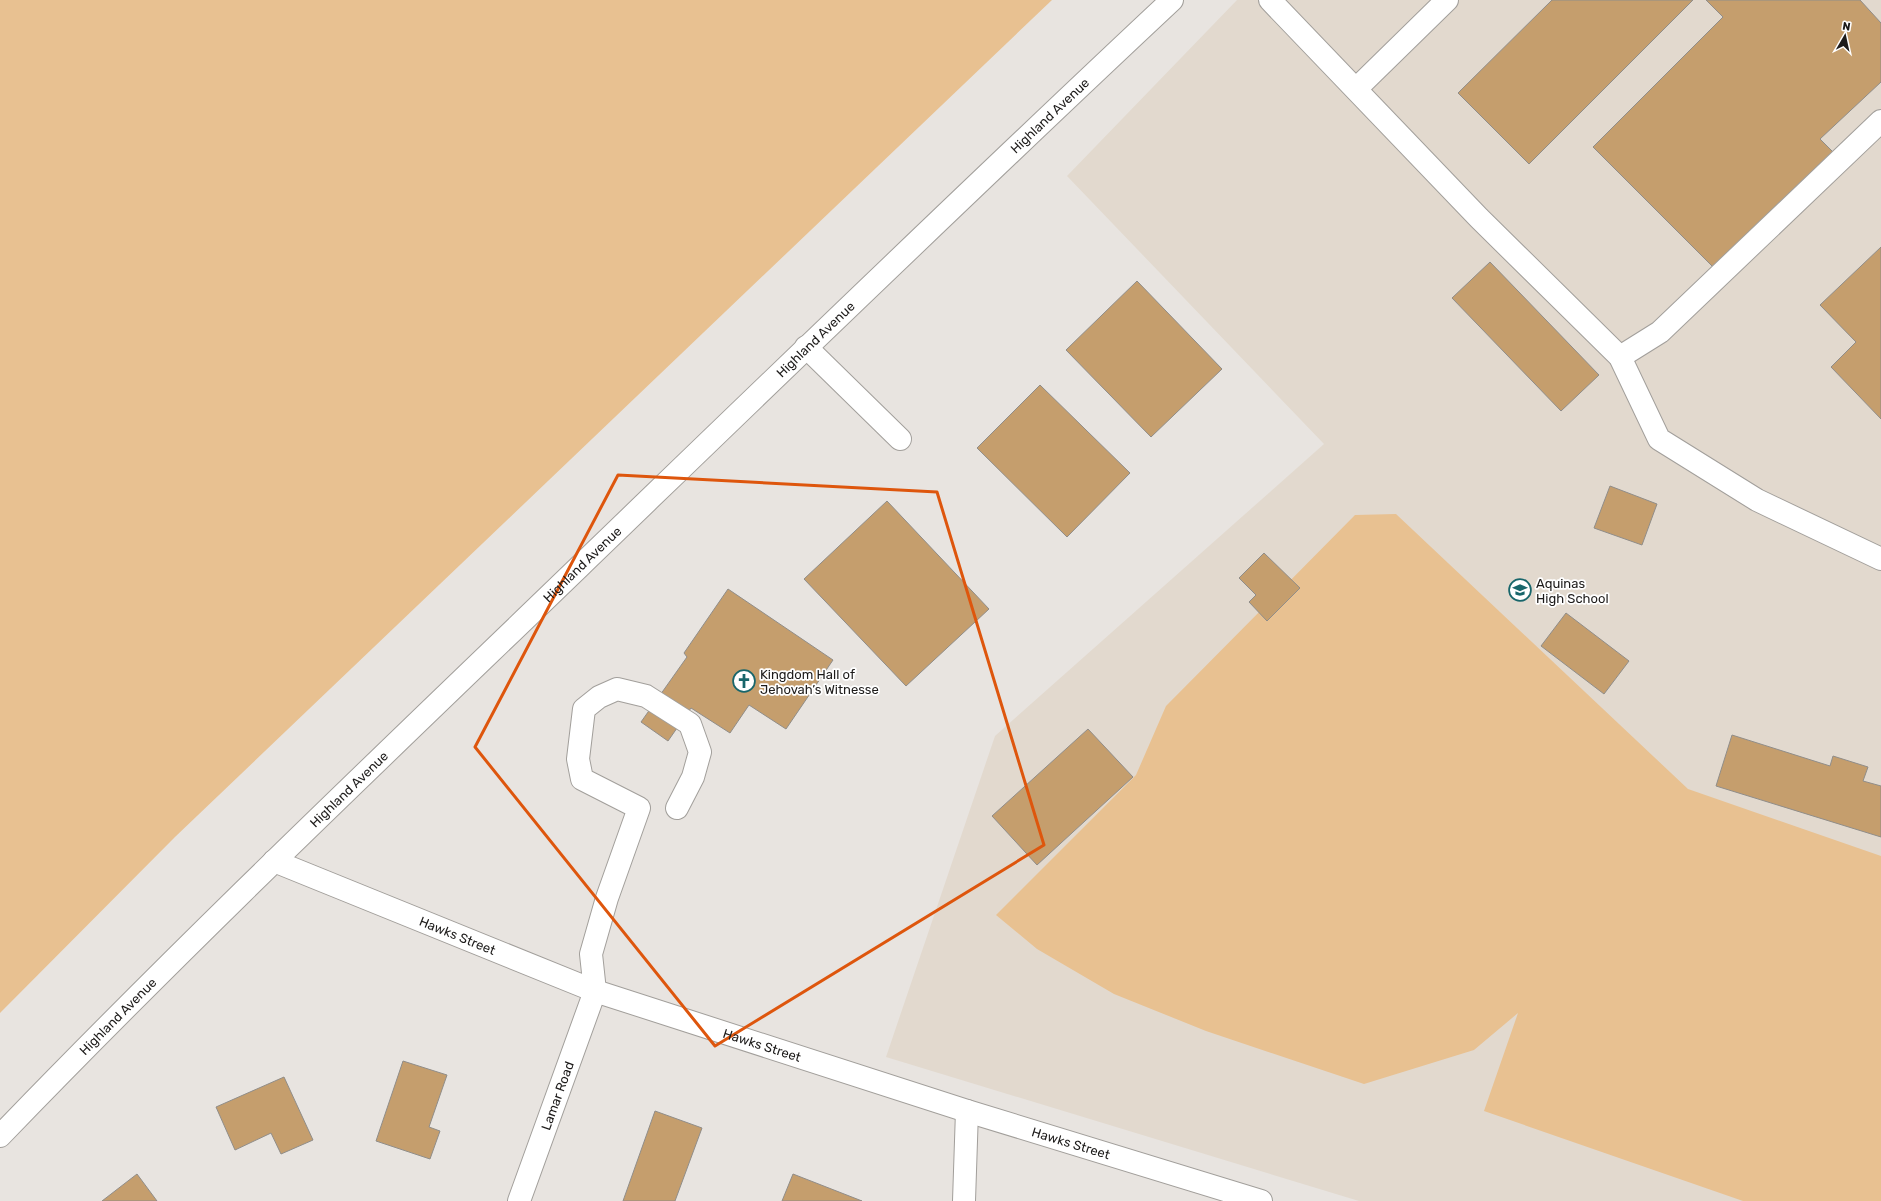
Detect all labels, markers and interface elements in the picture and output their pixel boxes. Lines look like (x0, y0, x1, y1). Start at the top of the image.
north arrow (1825, 16, 1865, 56)
text: N (1842, 20, 1851, 34)
street label: Highland Avenue (1007, 75, 1092, 156)
street label: Highland Avenue (773, 298, 857, 380)
street label: Highland Avenue (540, 523, 624, 605)
place label: Aquinas High School (1536, 576, 1609, 607)
school or university icon: Aquinas High School (1507, 577, 1533, 603)
place label: Kingdom Hall of Jehovah’s Witnesse (760, 667, 879, 697)
church icon: Kingdom Hall of Jehovah’s Witnesse (731, 668, 757, 694)
street label: Highland Avenue (307, 748, 391, 830)
street label: Hawks Street (417, 913, 498, 957)
street label: Highland Avenue (76, 974, 159, 1058)
street label: Hawks Street (721, 1025, 803, 1064)
street label: Lamar Road (538, 1059, 576, 1132)
street label: Hawks Street (1030, 1124, 1112, 1162)

